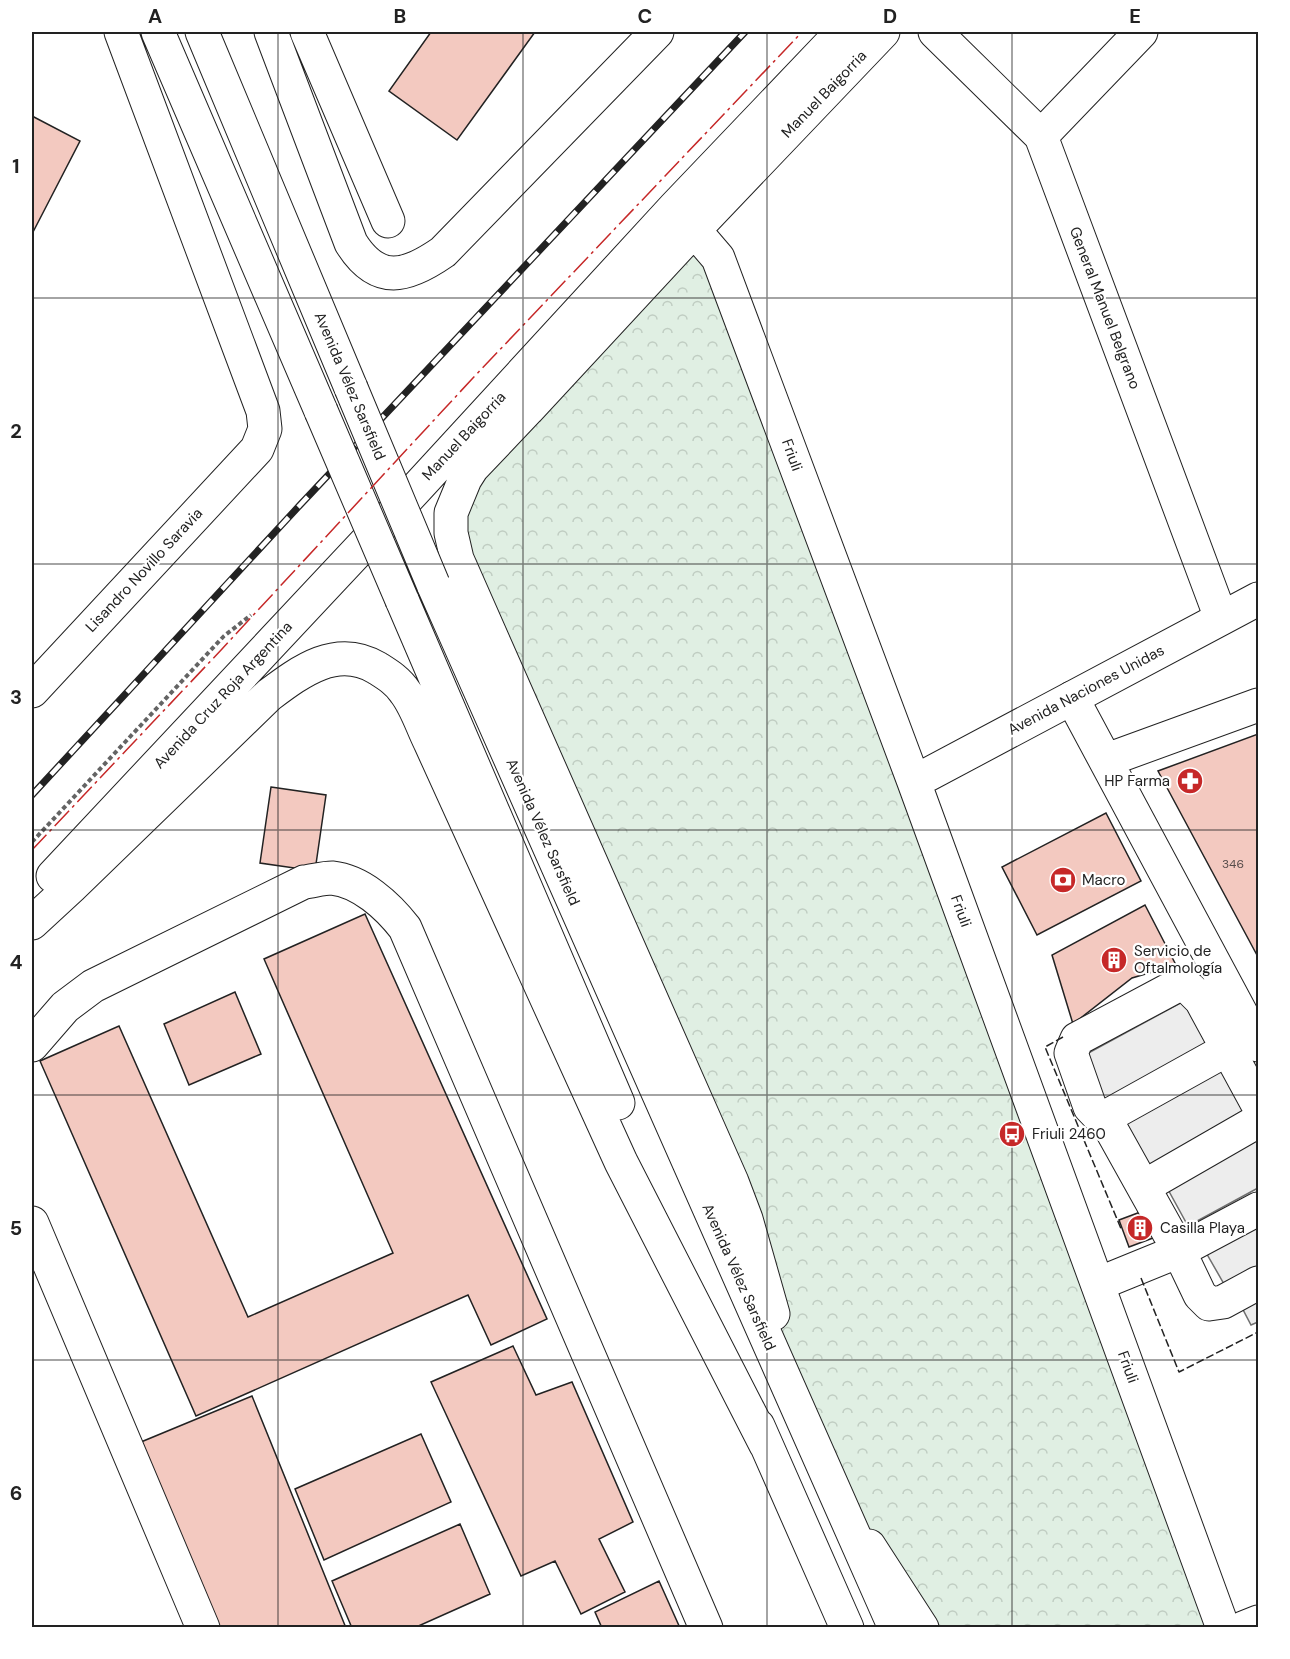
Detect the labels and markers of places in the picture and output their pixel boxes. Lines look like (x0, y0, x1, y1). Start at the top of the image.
pharmacy icon: HP Farma (1175, 766, 1205, 796)
place label: HP Farma (1104, 771, 1170, 791)
bank icon: Macro (1048, 865, 1078, 895)
place label: Macro (1082, 870, 1126, 890)
place label: Servicio de Oftalmología (1134, 941, 1222, 978)
building icon: Servicio de Oftalmología (1099, 945, 1129, 975)
bus stop icon: Friuli 2460 (997, 1119, 1027, 1149)
place label: Friuli 2460 (1032, 1124, 1106, 1144)
building icon: Casilla Playa (1125, 1213, 1155, 1243)
place label: Casilla Playa (1160, 1218, 1245, 1238)

